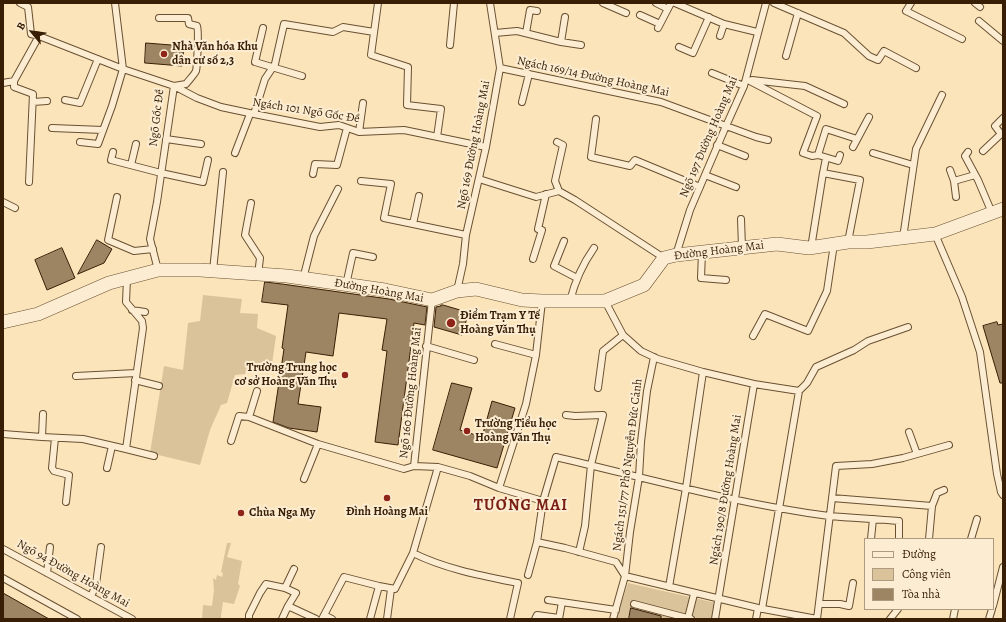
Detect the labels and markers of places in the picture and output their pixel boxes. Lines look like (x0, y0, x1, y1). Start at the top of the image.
place label: Nhà Văn hóa Khu dân cư số 2,3 (172, 40, 258, 68)
marker: Nhà Văn hóa Khu dân cư số 2,3 (159, 49, 169, 59)
place label: Điểm Trạm Y Tế Hoàng Văn Thụ (460, 309, 540, 337)
marker: Điểm Trạm Y Tế Hoàng Văn Thụ (445, 317, 457, 329)
place label: Trường Trung học cơ sở Hoàng Văn Thụ (234, 361, 337, 389)
marker: Trường Trung học cơ sở Hoàng Văn Thụ (340, 370, 350, 380)
place label: Trường Tiểu học Hoàng Văn Thụ (475, 417, 557, 445)
marker: Trường Tiểu học Hoàng Văn Thụ (462, 426, 472, 436)
marker: Đình Hoàng Mai (382, 493, 392, 503)
place label: Đình Hoàng Mai (346, 505, 428, 519)
place label: Chùa Nga My (249, 506, 315, 520)
marker: Chùa Nga My (236, 508, 246, 518)

